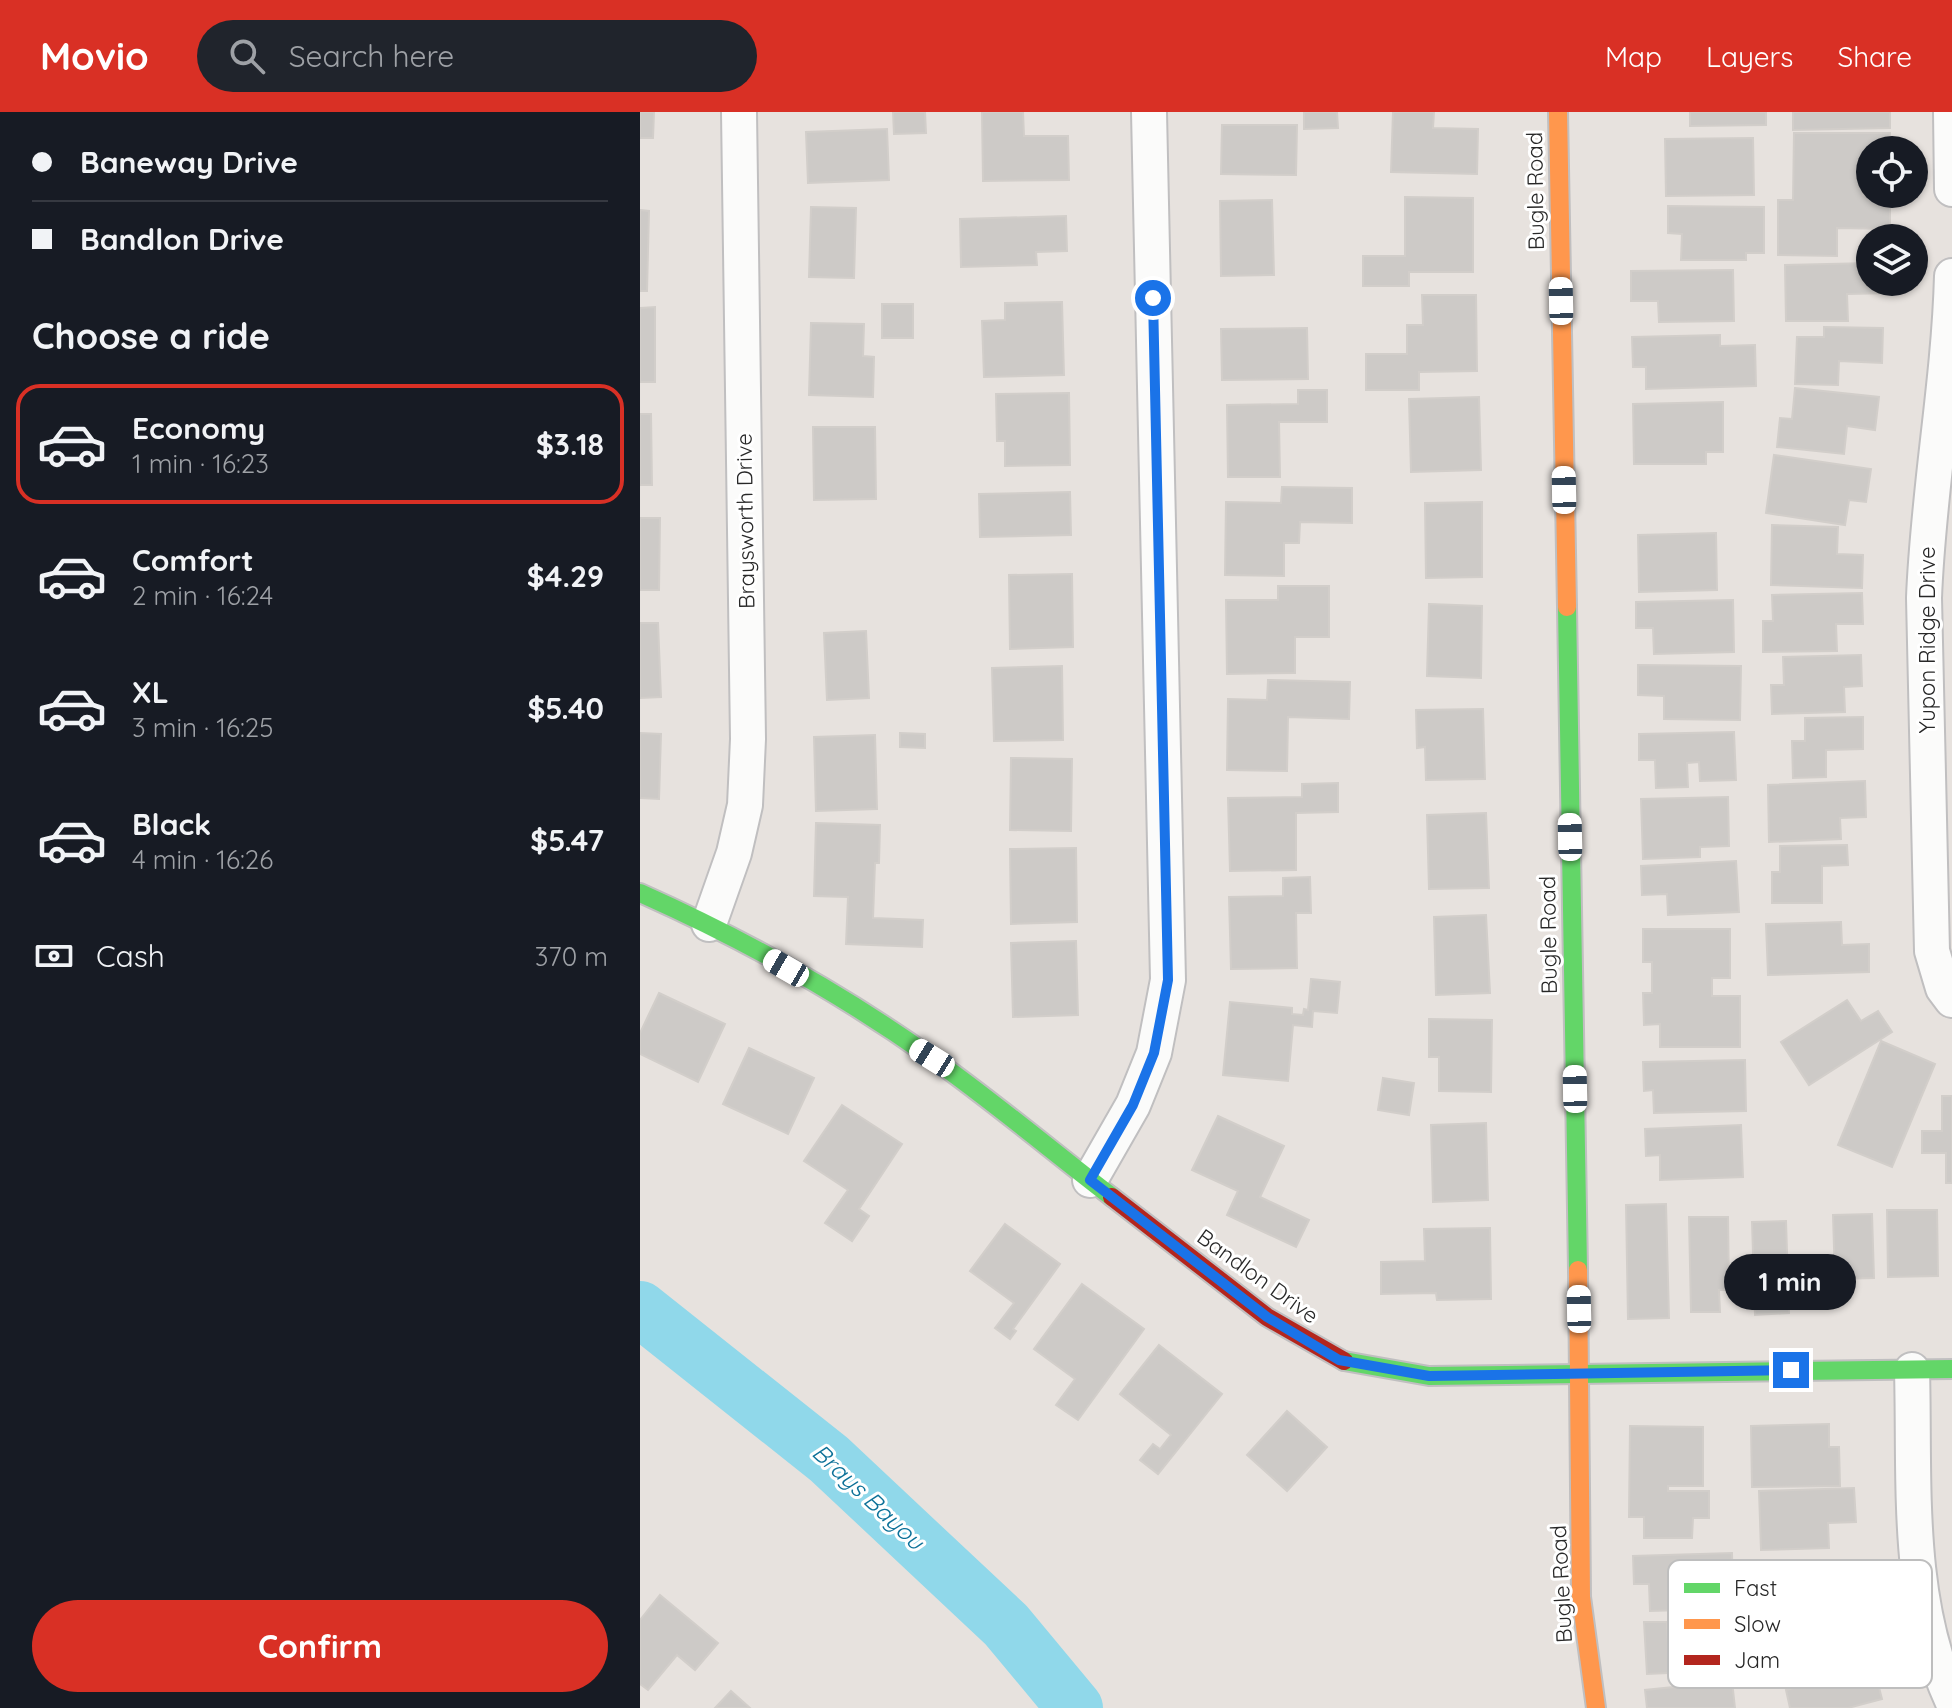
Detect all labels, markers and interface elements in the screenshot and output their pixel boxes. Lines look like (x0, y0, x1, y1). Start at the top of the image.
search box (197, 20, 757, 92)
text: Movio (40, 32, 149, 80)
icon: search (225, 34, 269, 78)
text: Search here (289, 37, 454, 75)
text: Map (1605, 39, 1662, 74)
text: Layers (1706, 39, 1793, 74)
text: Share (1837, 39, 1912, 74)
street label: Bugle Road (1520, 132, 1550, 250)
map controls (1856, 136, 1928, 296)
button: locate (1856, 136, 1928, 208)
text: Baneway Drive (80, 143, 298, 181)
text: Bandlon Drive (80, 220, 284, 258)
button: layers (1856, 224, 1928, 296)
car (1549, 277, 1573, 325)
route start (1135, 280, 1171, 316)
text: Choose a ride (32, 313, 270, 358)
icon: car (36, 408, 108, 480)
text: Economy (132, 409, 265, 447)
text: $3.18 (536, 425, 604, 463)
street label: Braysworth Drive (729, 433, 761, 609)
text: 1 min · 16:23 (132, 447, 269, 480)
car (1552, 466, 1576, 514)
icon: car (36, 540, 108, 612)
text: Comfort (132, 541, 253, 579)
street label: Yupon Ridge Drive (1913, 546, 1941, 734)
text: $4.29 (527, 557, 604, 595)
text: 2 min · 16:24 (132, 579, 273, 612)
icon: car (36, 672, 108, 744)
text: XL (132, 673, 169, 711)
text: $5.40 (527, 689, 604, 727)
text: 3 min · 16:25 (132, 711, 273, 744)
icon: car (36, 804, 108, 876)
text: Black (132, 805, 211, 843)
car (1558, 813, 1582, 861)
text: $5.47 (530, 821, 604, 859)
text: 4 min · 16:26 (132, 843, 273, 876)
street label: Bugle Road (1533, 876, 1563, 994)
icon: cash (32, 934, 76, 978)
text: Cash (96, 937, 165, 975)
text: 370 m (535, 940, 608, 973)
car (759, 946, 813, 990)
car (905, 1035, 959, 1081)
car (1563, 1065, 1587, 1113)
street label: Bandlon Drive (1192, 1222, 1324, 1330)
callout: 1 min (1725, 1254, 1857, 1310)
text: 1 min (1759, 1265, 1822, 1298)
car (1567, 1285, 1591, 1333)
route end (1773, 1352, 1809, 1388)
water label: Brays Bayou (806, 1437, 932, 1557)
street label: Bugle Road (1544, 1524, 1578, 1644)
legend (1668, 1560, 1932, 1688)
text: Fast (1734, 1574, 1777, 1602)
button: Confirm (32, 1600, 608, 1692)
text: Slow (1734, 1610, 1781, 1638)
text: Jam (1734, 1646, 1780, 1674)

